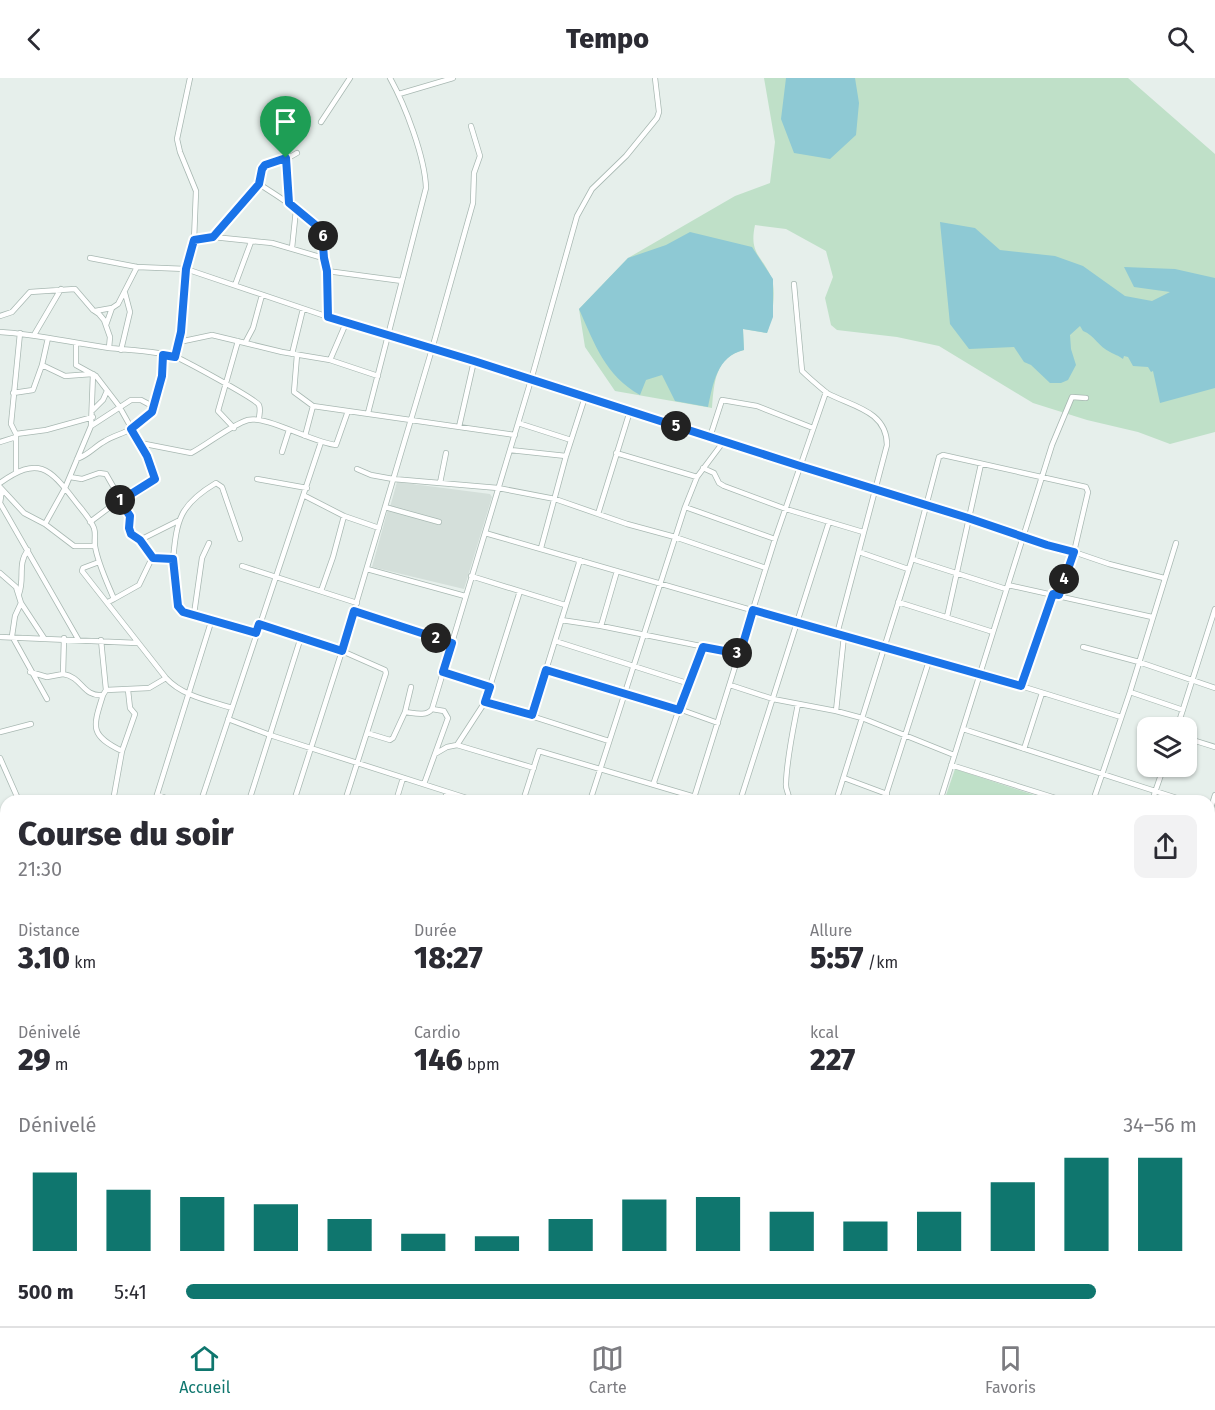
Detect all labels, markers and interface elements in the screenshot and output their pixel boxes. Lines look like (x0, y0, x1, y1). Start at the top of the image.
icon: back (18, 23, 51, 56)
text: Tempo (566, 23, 649, 55)
icon: search (1164, 23, 1197, 56)
pin (260, 96, 311, 158)
icon: arrive (269, 105, 302, 138)
pin: 6 (308, 221, 338, 251)
text: 6 (318, 226, 328, 245)
pin: 5 (661, 411, 691, 441)
text: 5 (672, 416, 680, 435)
pin: 1 (105, 485, 135, 515)
text: 1 (116, 490, 124, 509)
pin: 4 (1049, 564, 1079, 594)
text: 4 (1059, 569, 1069, 588)
pin: 2 (421, 623, 451, 653)
text: 2 (432, 628, 440, 647)
pin: 3 (722, 638, 752, 668)
text: 3 (733, 643, 741, 662)
map controls (1137, 717, 1197, 777)
button: layers (1137, 717, 1197, 777)
text: Course du soir (18, 814, 234, 854)
button: share (1134, 815, 1197, 878)
text: 21:30 (18, 857, 62, 881)
text: Distance (18, 921, 80, 940)
text: Durée (414, 921, 457, 940)
text: Allure (810, 921, 852, 940)
text: 3.10 (18, 940, 70, 976)
text: 18:27 (414, 940, 483, 976)
text: 5:57 (810, 940, 864, 976)
text: km (70, 953, 96, 972)
text: /km (864, 953, 898, 972)
text: Dénivelé (18, 1023, 81, 1042)
text: Cardio (414, 1023, 461, 1042)
text: kcal (810, 1023, 839, 1042)
text: 29 (18, 1042, 51, 1078)
text: 146 (414, 1042, 463, 1078)
text: 227 (810, 1042, 855, 1078)
text: m (51, 1055, 68, 1074)
text: bpm (463, 1055, 500, 1074)
text: Dénivelé (18, 1113, 96, 1137)
text: 34–56 m (1123, 1113, 1197, 1137)
text: 500 m (18, 1280, 74, 1304)
text: 5:41 (114, 1280, 147, 1304)
tab: Accueil (179, 1342, 230, 1397)
tab: Carte (589, 1342, 627, 1397)
tab: Favoris (985, 1342, 1036, 1397)

